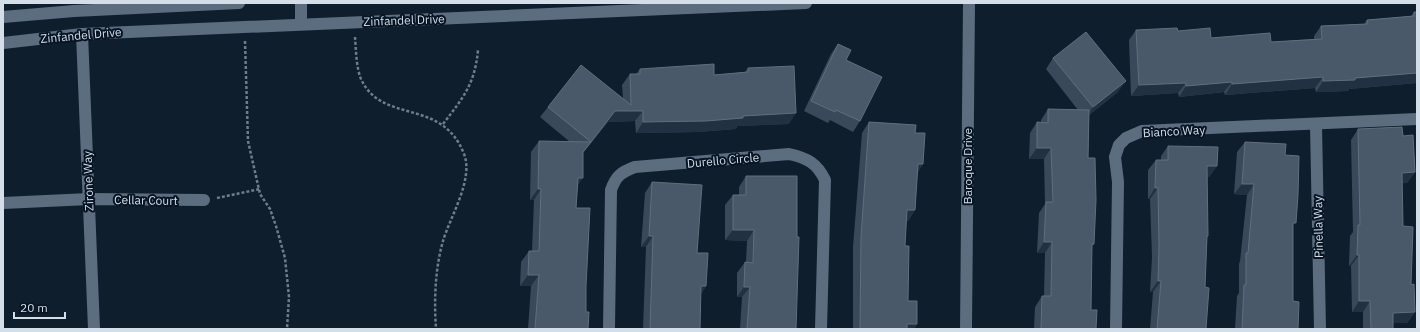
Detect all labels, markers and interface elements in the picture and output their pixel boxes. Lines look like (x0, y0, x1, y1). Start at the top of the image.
street label: Zinfandel Drive (363, 11, 445, 29)
street label: Zinfandel Drive (40, 24, 123, 46)
street label: Bianco Way (1142, 122, 1206, 140)
street label: Baroque Drive (960, 127, 975, 204)
street label: Durello Circle (686, 149, 760, 171)
street label: Zirone Way (79, 151, 97, 211)
street label: Cellar Court (114, 192, 178, 208)
street label: Pinella Way (1310, 196, 1326, 258)
scale bar (14, 294, 65, 320)
text: 20 m (20, 300, 48, 315)

